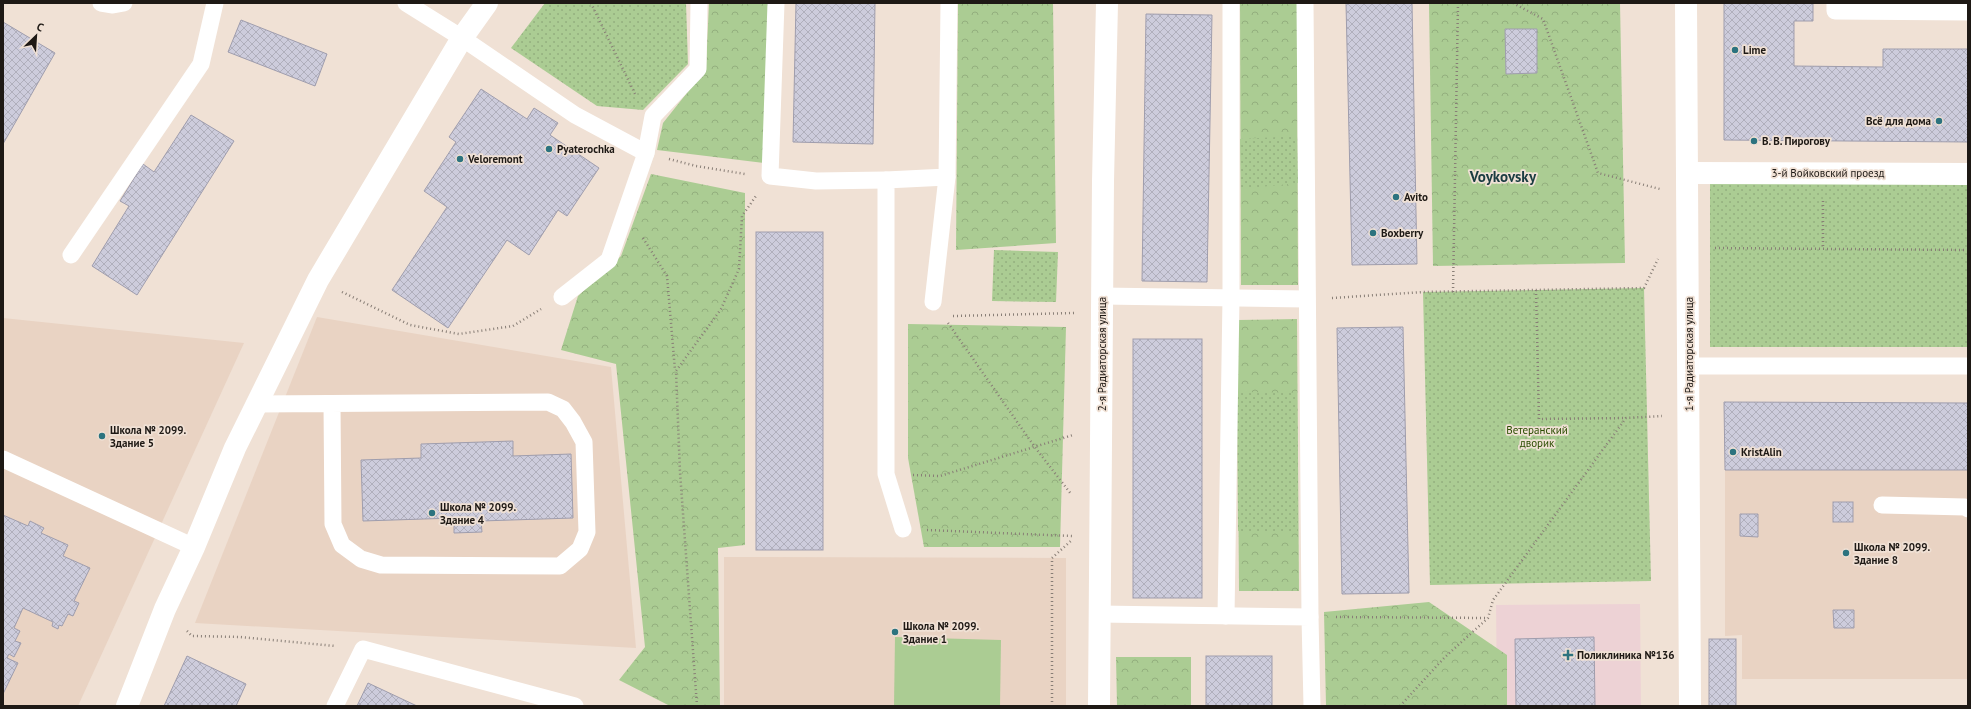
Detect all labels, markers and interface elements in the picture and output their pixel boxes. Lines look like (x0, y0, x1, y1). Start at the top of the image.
north arrow (16, 16, 56, 56)
text: С (34, 19, 46, 35)
place label: Lime (1743, 43, 1766, 57)
marker: Lime (1730, 45, 1740, 55)
place label: Всё для дома (1866, 114, 1931, 128)
marker: Всё для дома (1934, 116, 1944, 126)
place label: В. В. Пирогову (1762, 134, 1831, 148)
marker: В. В. Пирогову (1749, 136, 1759, 146)
place label: Pyaterochka (557, 142, 615, 156)
marker: Pyaterochka (544, 144, 554, 154)
place label: Veloremont (467, 152, 523, 166)
marker: Veloremont (455, 154, 465, 164)
street label: 3-й Войковский проезд (1771, 166, 1885, 180)
district label: Voykovsky (1469, 167, 1537, 186)
place label: Avito (1404, 190, 1428, 204)
marker: Avito (1391, 192, 1401, 202)
place label: Boxberry (1381, 226, 1424, 240)
marker: Boxberry (1368, 228, 1378, 238)
street label: 2-я Радиаторская улица (1095, 297, 1109, 411)
street label: 1-я Радиаторская улица (1682, 297, 1696, 411)
place label: Школа № 2099. Здание 5 (110, 423, 187, 450)
park label: Ветеранский дворик (1506, 423, 1568, 450)
marker: Школа № 2099. Здание 5 (97, 431, 107, 441)
place label: KristAlin (1741, 445, 1782, 459)
marker: KristAlin (1728, 447, 1738, 457)
place label: Школа № 2099. Здание 4 (440, 500, 517, 527)
marker: Школа № 2099. Здание 4 (427, 508, 437, 518)
place label: Школа № 2099. Здание 8 (1854, 540, 1931, 567)
marker: Школа № 2099. Здание 8 (1841, 548, 1851, 558)
place label: Школа № 2099. Здание 1 (903, 619, 980, 646)
marker: Школа № 2099. Здание 1 (890, 627, 900, 637)
place label: Поликлиника №136 (1577, 648, 1675, 662)
marker: Поликлиника №136 (1562, 649, 1574, 661)

